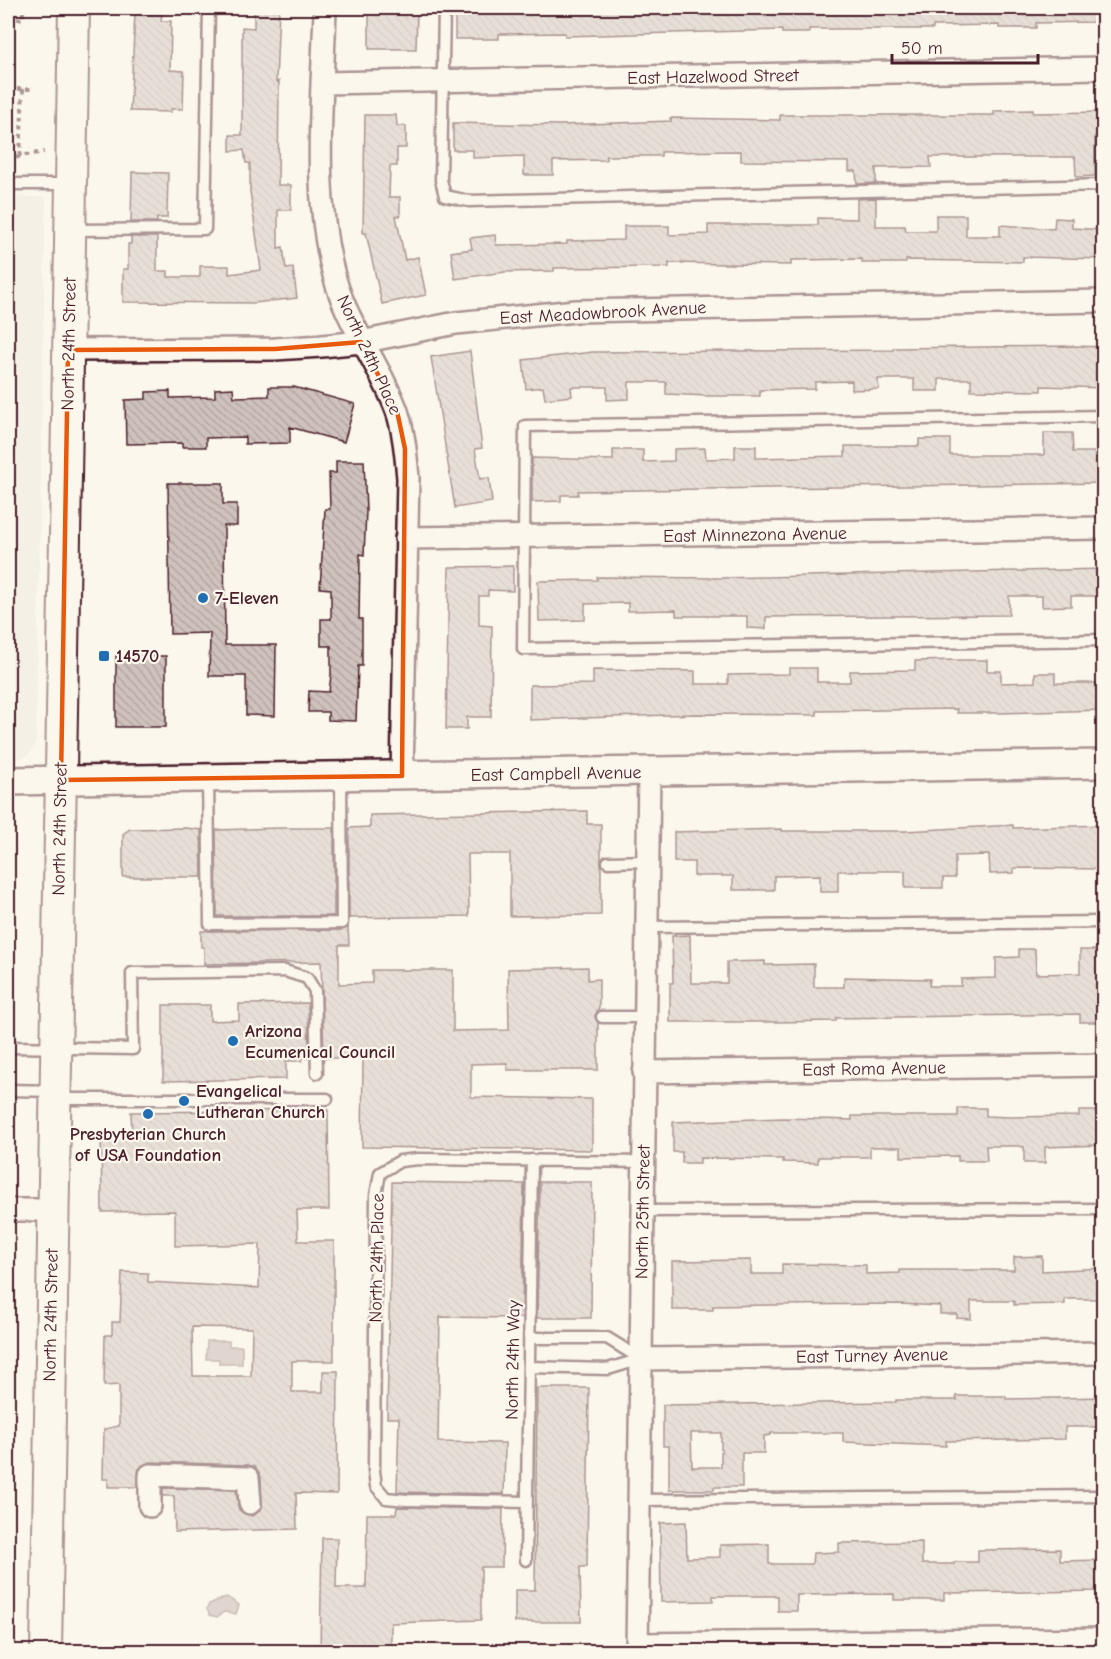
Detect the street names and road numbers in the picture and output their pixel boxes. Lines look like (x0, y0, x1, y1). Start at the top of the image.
street label: East Hazelwood Street (627, 65, 800, 89)
street label: North 24th Street (57, 276, 81, 411)
street label: North 24th Place (332, 292, 406, 418)
street label: East Meadowbrook Avenue (499, 297, 707, 329)
street label: East Minnezona Avenue (663, 523, 847, 547)
street label: North 24th Street (48, 761, 72, 896)
street label: East Campbell Avenue (470, 762, 642, 786)
street label: East Roma Avenue (802, 1057, 946, 1081)
street label: North 25th Street (631, 1144, 655, 1279)
street label: North 24th Place (365, 1193, 389, 1323)
street label: North 24th Street (39, 1247, 63, 1382)
street label: North 24th Way (501, 1299, 525, 1420)
street label: East Turney Avenue (796, 1344, 948, 1368)

